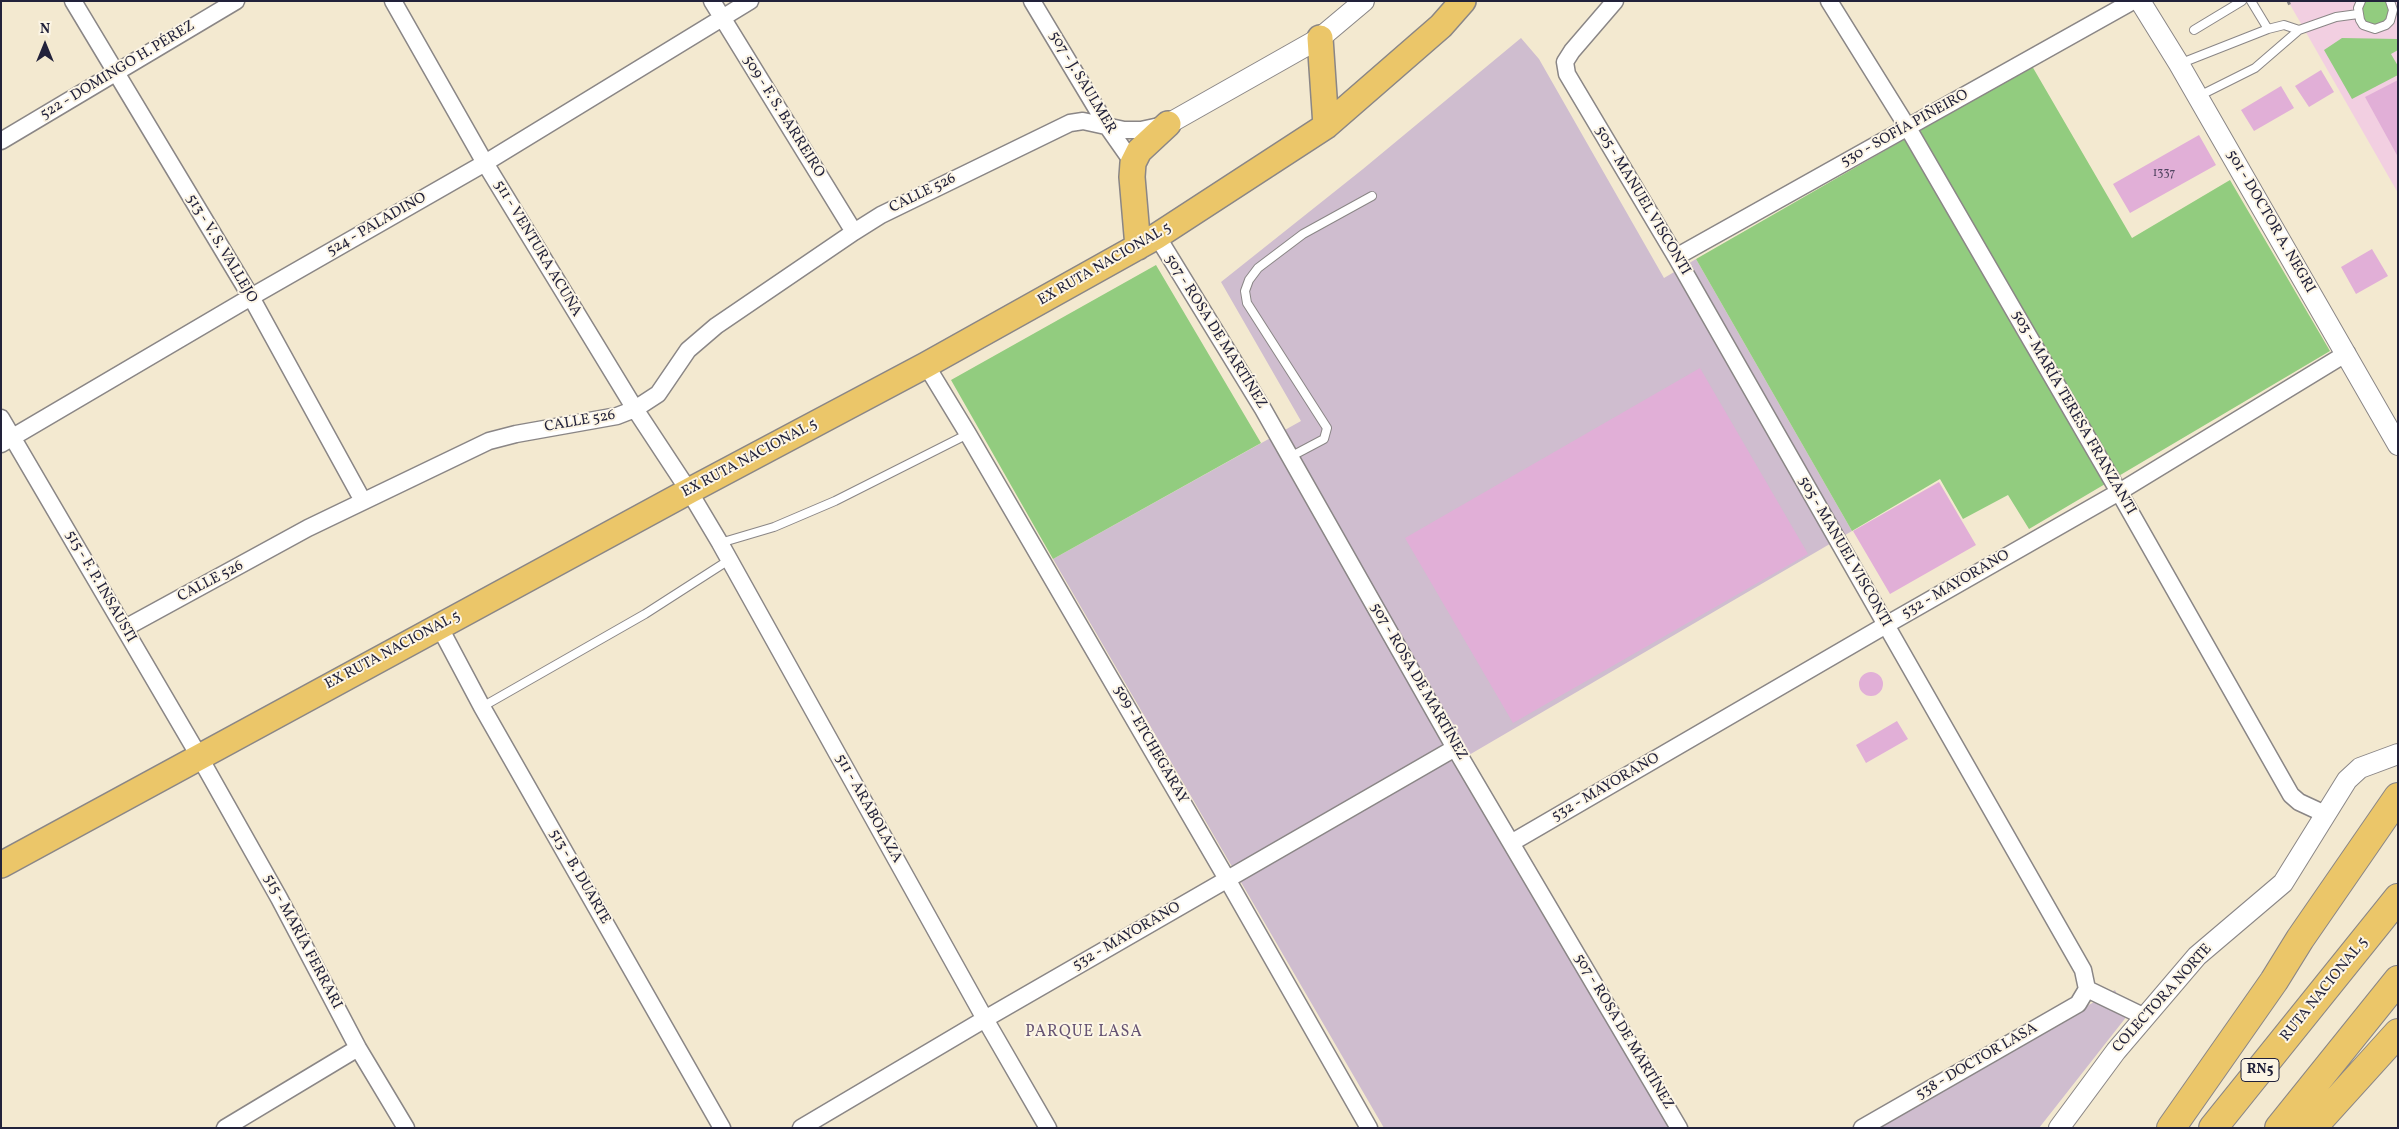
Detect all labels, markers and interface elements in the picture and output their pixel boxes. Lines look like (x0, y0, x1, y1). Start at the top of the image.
street label: 522 - DOMINGO H. PÉREZ (37, 18, 199, 124)
north arrow (20, 20, 70, 70)
street label: 507 - J. SAULMER (1044, 28, 1120, 138)
street label: 509 - F. S. BARREIRO (738, 53, 828, 181)
street label: 530 - SOFÍA PIÑEIRO (1838, 86, 1972, 172)
street label: 505 - MANUEL VISCONTI (1590, 123, 1694, 279)
street label: 501 - DOCTOR A. NEGRI (2222, 147, 2318, 297)
house number: 1337 (2153, 167, 2175, 181)
street label: CALLE 526 (887, 170, 959, 218)
street label: 511 - VENTURA ACUÑA (489, 178, 585, 320)
street label: 524 - PALADINO (324, 189, 430, 261)
street label: 513 - V. S. VALLEJO (182, 191, 260, 307)
street label: EX RUTA NACIONAL 5 (1035, 219, 1175, 311)
street label: 507 - ROSA DE MARTÍNEZ (1160, 252, 1270, 412)
street label: 503 - MARÍA TERESA FRANZANTI (2007, 308, 2139, 518)
street label: CALLE 526 (543, 407, 617, 437)
street label: EX RUTA NACIONAL 5 (679, 416, 821, 502)
street label: 505 - MANUEL VISCONTI (1794, 474, 1894, 630)
street label: 515 - F. P. INSAUSTI (61, 528, 139, 646)
street label: 532 - MAYORANO (1899, 547, 2013, 623)
street label: CALLE 526 (175, 557, 247, 607)
street label: 507 - ROSA DE MARTÍNEZ (1366, 600, 1470, 764)
street label: EX RUTA NACIONAL 5 (322, 608, 464, 694)
street label: 509 - ETCHEGARAY (1109, 683, 1191, 807)
street label: 532 - MAYORANO (1549, 750, 1663, 826)
street label: 511 - ARABOLAZA (831, 751, 905, 867)
street label: 513 - B. DUARTE (545, 826, 613, 928)
street label: 515 - MARÍA FERRARI (259, 871, 345, 1013)
street label: 532 - MAYORANO (1070, 899, 1184, 975)
street label: RUTA NACIONAL 5 (2277, 934, 2373, 1046)
street label: COLECTORA NORTE (2110, 941, 2216, 1057)
street label: 507 - ROSA DE MARTÍNEZ (1569, 951, 1677, 1113)
street label: 538 - DOCTOR LASA (1913, 1020, 2041, 1104)
district label: PARQUE LASA (1024, 1023, 1144, 1043)
road number: RN5 (2241, 1058, 2279, 1082)

